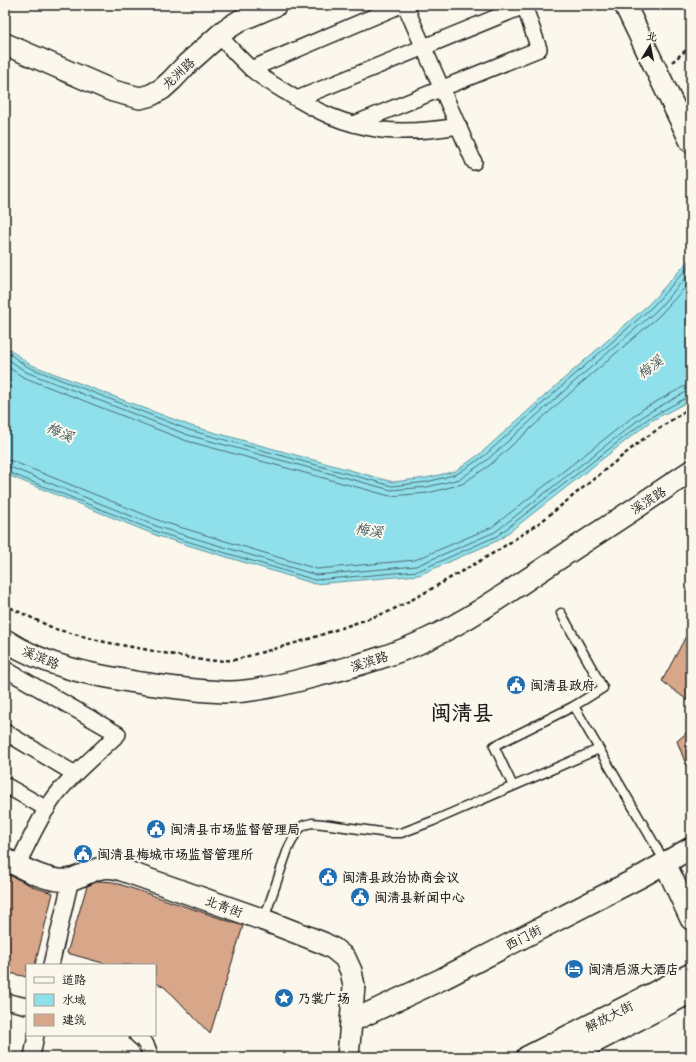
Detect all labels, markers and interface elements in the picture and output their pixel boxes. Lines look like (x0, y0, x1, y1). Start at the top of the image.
north arrow (630, 26, 670, 66)
text: 北 (645, 29, 658, 44)
street label: 龙洲路 (159, 55, 198, 92)
water label: 梅溪 (634, 351, 667, 383)
water label: 梅溪 (44, 419, 77, 446)
street label: 溪滨路 (628, 484, 669, 517)
water label: 梅溪 (354, 520, 385, 541)
street label: 溪滨路 (20, 643, 62, 672)
street label: 溪滨路 (348, 648, 390, 675)
public building icon: 闽清县政府 (505, 674, 527, 696)
place label: 闽清县政府 (530, 678, 595, 693)
district label: 闽清县 (431, 701, 494, 725)
public building icon: 闽清县市场监督管理局 (145, 818, 167, 840)
place label: 闽清县市场监督管理局 (170, 822, 300, 837)
public building icon: 闽清县梅城市场监督管理所 (72, 843, 94, 865)
place label: 闽清县梅城市场监督管理所 (97, 847, 253, 862)
public building icon: 闽清县政治协商会议 (317, 866, 339, 888)
place label: 闽清县政治协商会议 (342, 870, 459, 885)
public building icon: 闽清县新闻中心 (349, 886, 371, 908)
place label: 闽清县新闻中心 (374, 890, 465, 905)
street label: 北青街 (203, 893, 245, 920)
street label: 西门街 (502, 922, 544, 953)
hotel icon: 闽清启源大酒店 (563, 958, 585, 980)
place label: 闽清启源大酒店 (588, 962, 679, 977)
legend (26, 964, 156, 1036)
text: 道路 (62, 973, 86, 987)
place icon: 乃裳广场 (273, 987, 295, 1009)
place label: 乃裳广场 (298, 991, 350, 1006)
text: 水域 (62, 993, 86, 1007)
street label: 解放大街 (583, 998, 636, 1035)
text: 建筑 (62, 1013, 86, 1027)

